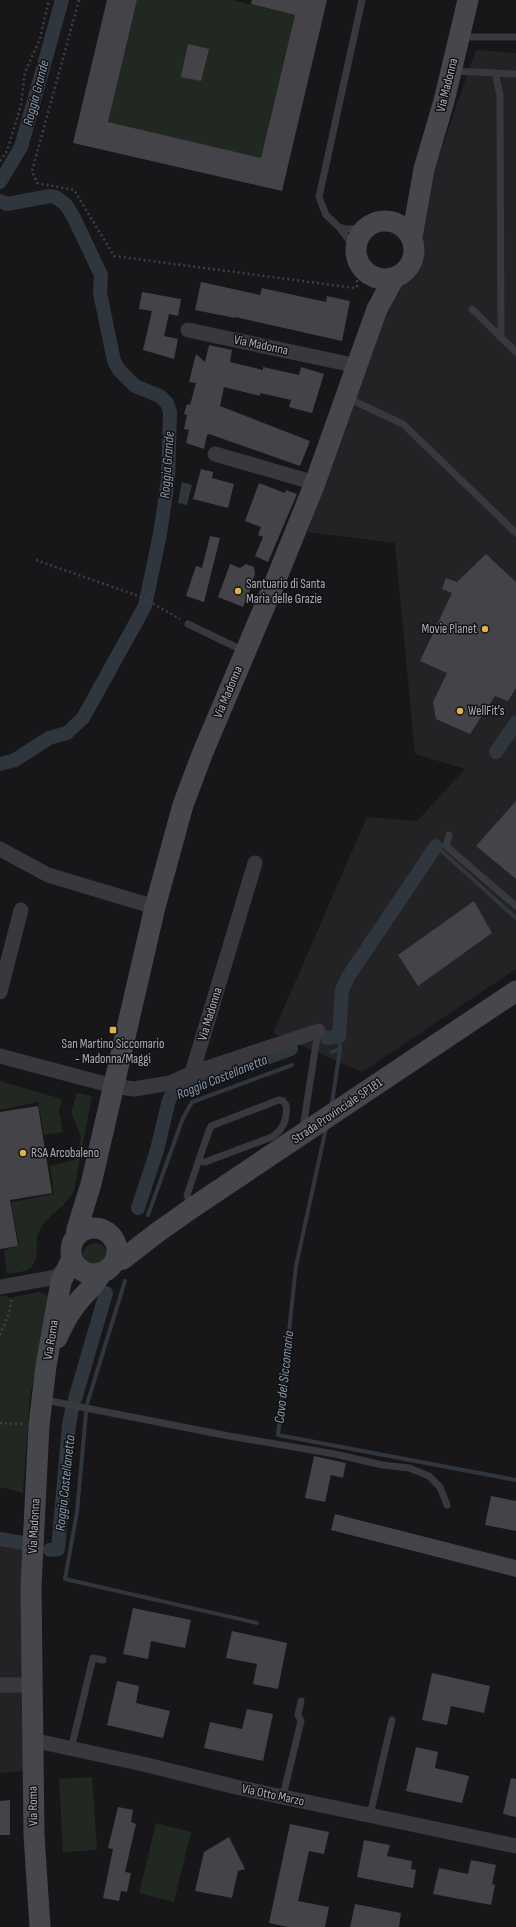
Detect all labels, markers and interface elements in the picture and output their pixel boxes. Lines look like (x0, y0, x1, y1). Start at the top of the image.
street label: Via Madonna (433, 56, 461, 114)
water label: Roggia Grande (19, 58, 53, 128)
street label: Via Madonna (232, 331, 290, 359)
water label: Roggia Grande (156, 430, 178, 499)
place label: Santuario di Santa Maria delle Grazie (246, 576, 325, 607)
marker: Santuario di Santa Maria delle Grazie (233, 586, 243, 596)
place label: Movie Planet (422, 621, 477, 637)
marker: Movie Planet (480, 624, 490, 634)
street label: Via Madonna (210, 664, 246, 720)
place label: WellFit's (468, 703, 505, 719)
marker: WellFit's (455, 706, 465, 716)
street label: Via Madonna (194, 985, 226, 1043)
marker: San Martino Siccomario - Madonna/Maggi (108, 1025, 118, 1035)
place label: San Martino Siccomario - Madonna/Maggi (62, 1036, 164, 1067)
water label: Roggia Castellanetta (174, 1051, 270, 1103)
street label: Strada Provinciale SP181 (288, 1074, 386, 1147)
place label: RSA Arcobaleno (31, 1145, 99, 1161)
marker: RSA Arcobaleno (18, 1148, 28, 1158)
street label: Via Roma (40, 1319, 62, 1361)
water label: Cavo del Siccomario (271, 1330, 297, 1424)
water label: Roggia Castellanetta (52, 1434, 79, 1532)
street label: Via Madonna (25, 1498, 43, 1554)
street label: Via Otto Marzo (240, 1781, 306, 1809)
street label: Via Roma (25, 1786, 41, 1826)

